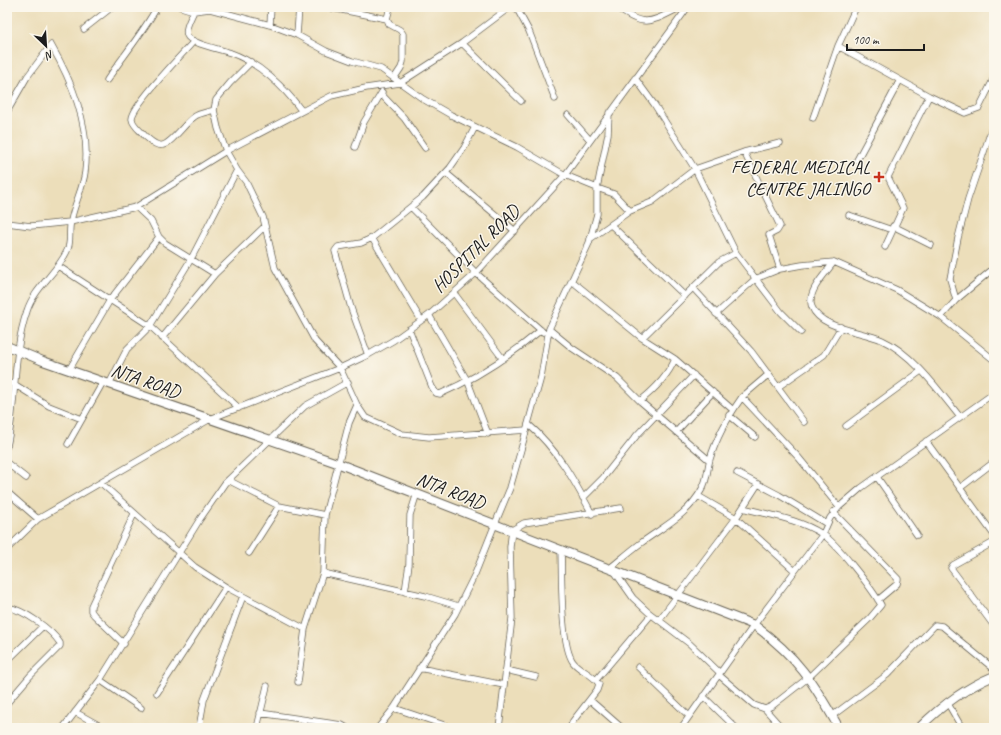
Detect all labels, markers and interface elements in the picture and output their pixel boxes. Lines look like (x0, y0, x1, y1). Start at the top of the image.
north arrow (26, 26, 66, 66)
scale bar (847, 26, 924, 52)
text: 100 m (853, 32, 880, 48)
text: N (42, 47, 56, 64)
place label: FEDERAL MEDICAL CENTRE JALINGO (731, 155, 872, 201)
marker: FEDERAL MEDICAL CENTRE JALINGO (873, 171, 885, 183)
street label: HOSPITAL ROAD (427, 198, 526, 298)
street label: NTA ROAD (108, 358, 185, 405)
street label: NTA ROAD (413, 467, 490, 516)

